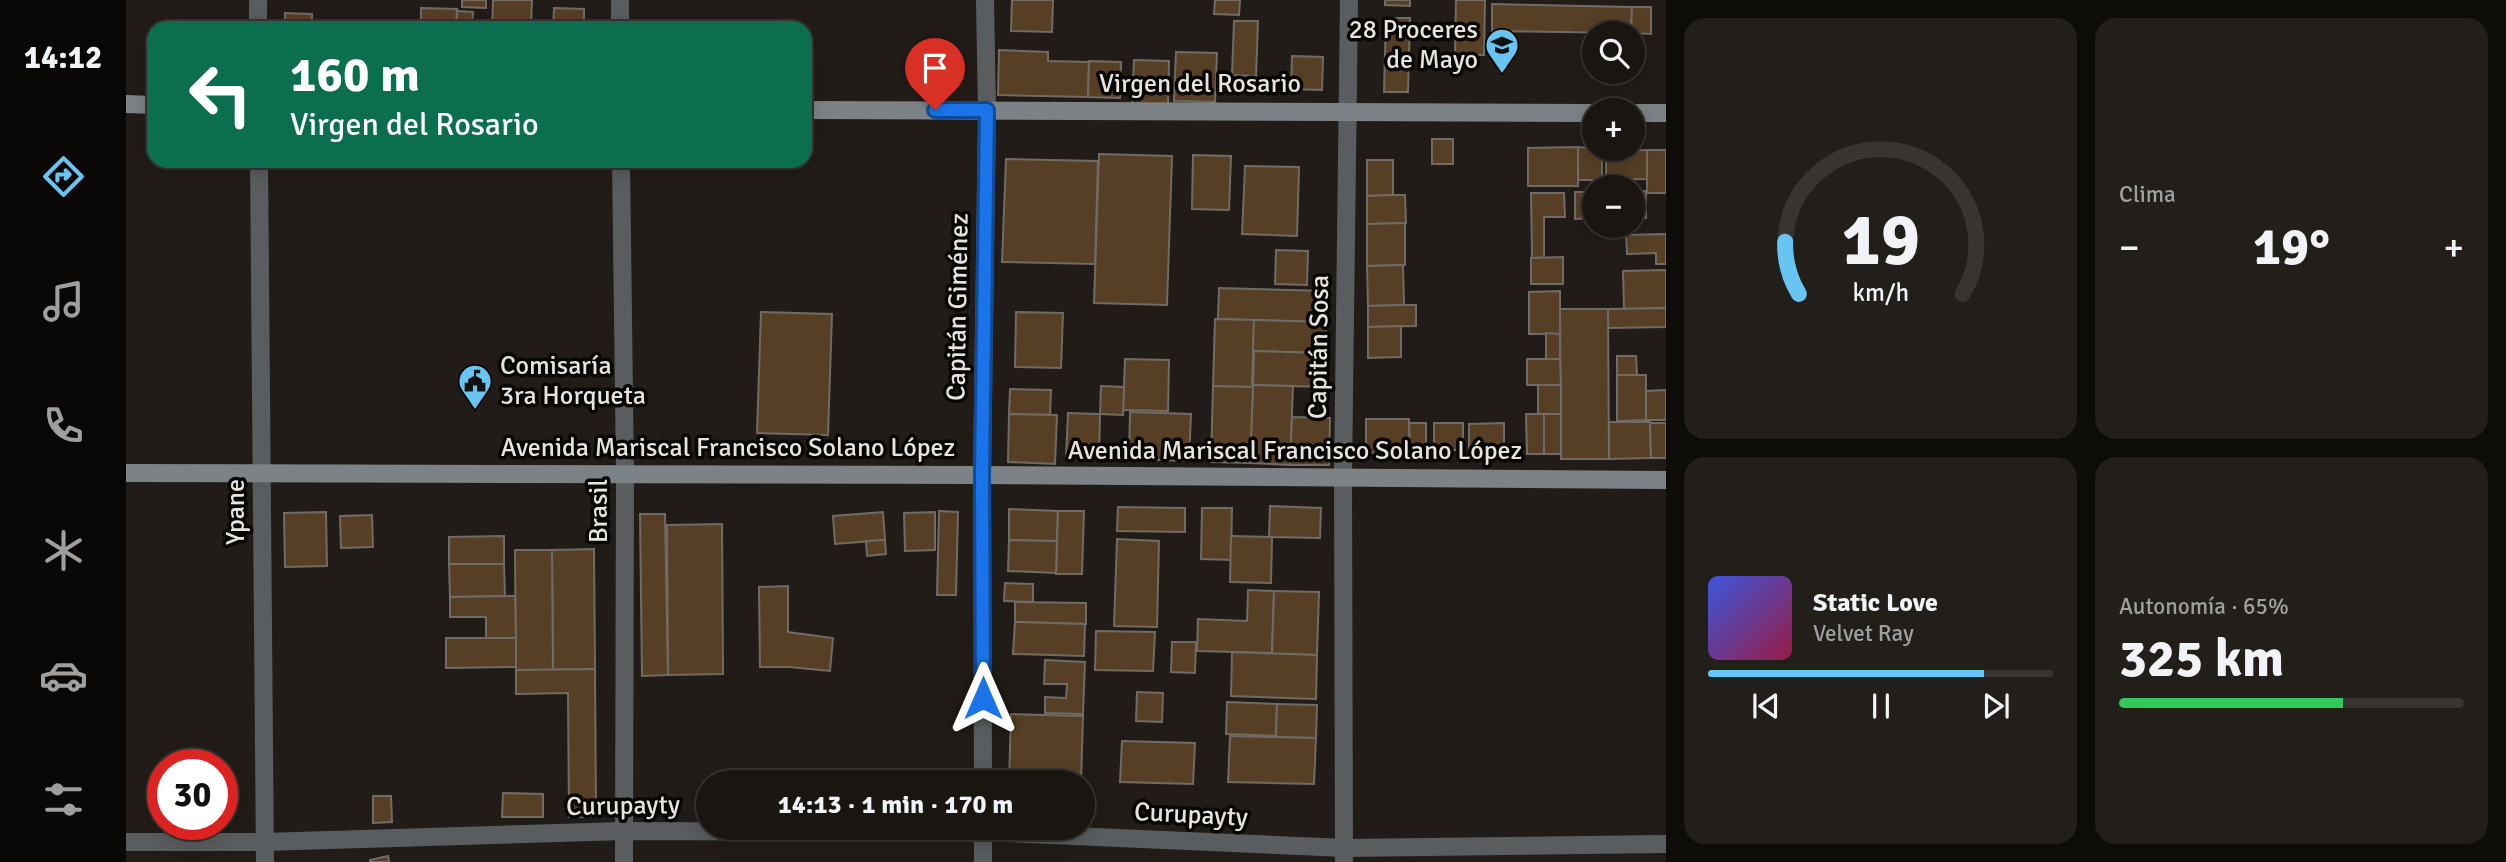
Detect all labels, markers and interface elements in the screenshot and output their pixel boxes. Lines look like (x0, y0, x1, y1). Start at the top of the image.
place label: 28 Proceres de Mayo (1349, 14, 1478, 76)
map controls (1582, 21, 1645, 238)
button: search (1582, 21, 1645, 84)
school or university icon: 28 Proceres de Mayo (1483, 26, 1521, 75)
text: 14:12 (24, 38, 102, 77)
pin (905, 38, 965, 110)
text: 160 m (290, 45, 420, 105)
icon: left (175, 49, 266, 140)
icon: arrive (916, 49, 954, 87)
street label: Virgen del Rosario (1099, 68, 1301, 100)
button: + (1582, 98, 1645, 161)
text: Virgen del Rosario (290, 105, 539, 144)
icon: directions (39, 152, 88, 201)
button: − (1582, 175, 1645, 238)
text: Clima (2119, 180, 2176, 209)
text: 19 (1841, 197, 1920, 286)
street label: Capitán Giménez (940, 213, 976, 401)
text: 19° (2253, 215, 2330, 279)
text: − (2119, 224, 2140, 271)
text: + (2443, 224, 2464, 271)
street label: Capitán Sosa (1302, 275, 1336, 419)
icon: music (39, 277, 88, 326)
text: km/h (1852, 277, 1909, 308)
place label: Comisaría 3ra Horqueta (500, 350, 646, 412)
public building icon: Comisaría 3ra Horqueta (456, 362, 494, 411)
icon: phone (39, 401, 88, 450)
street label: Avenida Mariscal Francisco Solano López (501, 432, 955, 464)
street label: Avenida Mariscal Francisco Solano López (1068, 435, 1522, 467)
street label: Ypane (220, 479, 252, 545)
street label: Brasil (583, 479, 615, 543)
icon: climate (39, 526, 88, 575)
text: Static Love (1813, 587, 1938, 619)
text: Autonomía · 65% (2119, 592, 2289, 621)
text: Velvet Ray (1813, 619, 1914, 648)
text: 325 km (2119, 627, 2284, 691)
icon: car (39, 651, 88, 700)
position arrow (946, 661, 1020, 735)
icon: previous (1747, 687, 1785, 725)
icon: pause (1862, 687, 1900, 725)
icon: next (1977, 687, 2015, 725)
speed limit sign: 30 (147, 749, 238, 840)
icon: filters (39, 775, 88, 824)
street label: Curupayty (566, 789, 680, 823)
text: 14:13 · 1 min · 170 m (778, 789, 1013, 821)
street label: Curupayty (1133, 796, 1249, 834)

